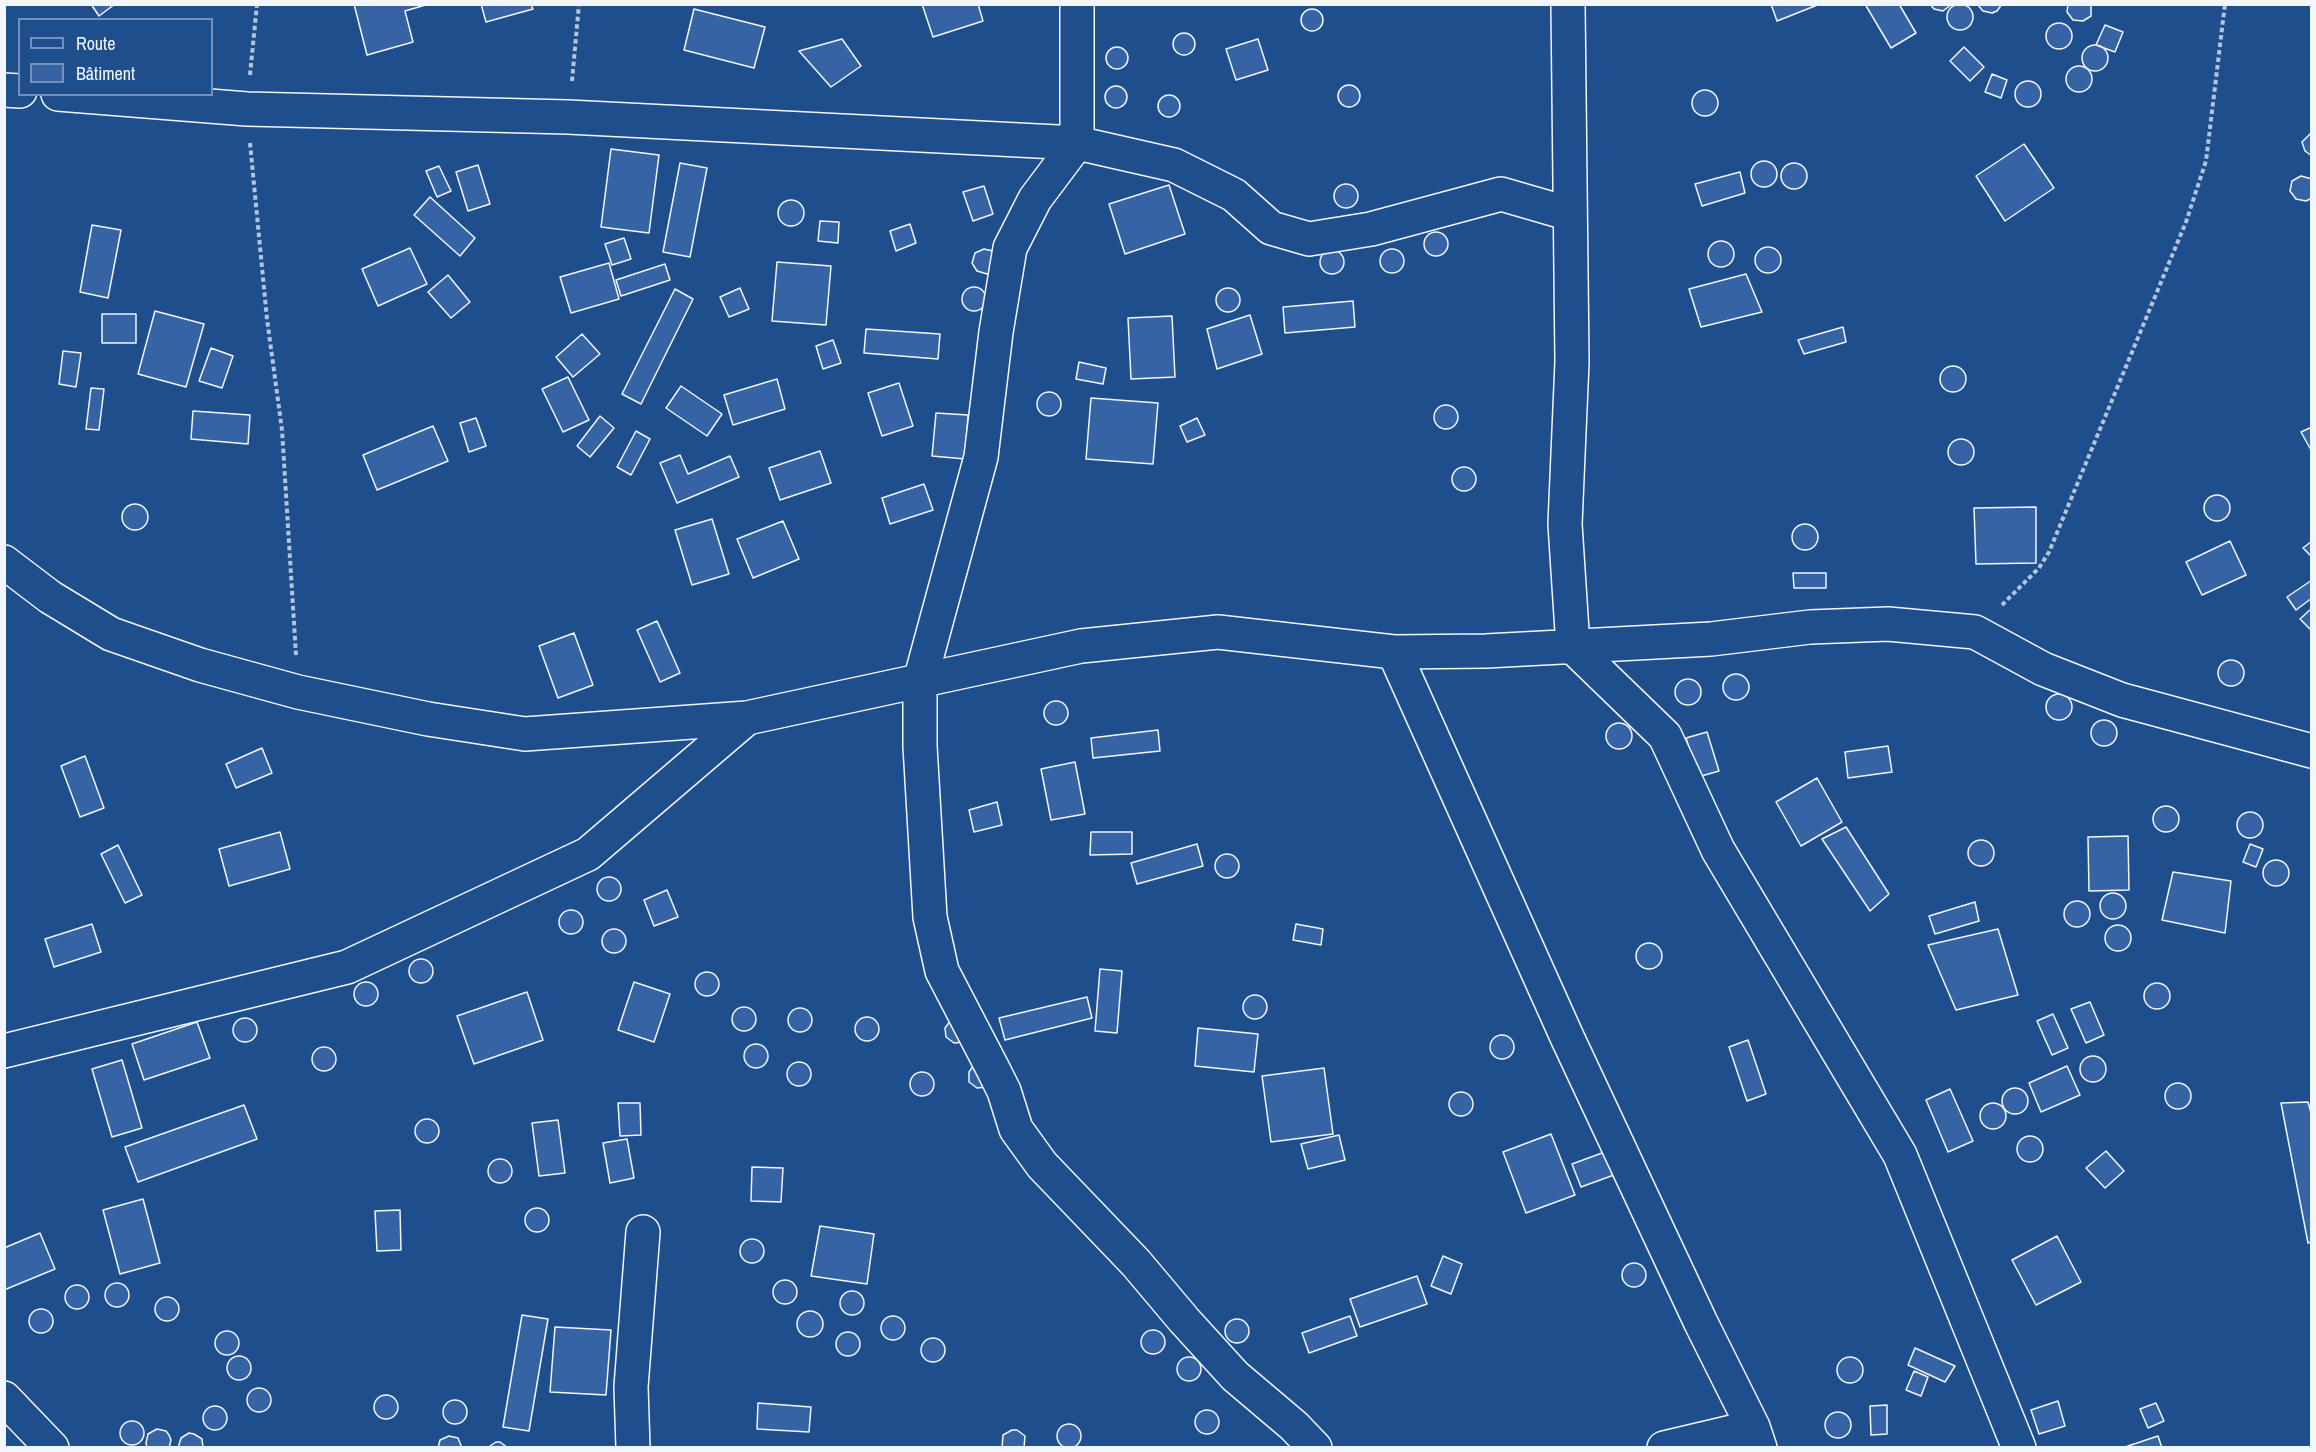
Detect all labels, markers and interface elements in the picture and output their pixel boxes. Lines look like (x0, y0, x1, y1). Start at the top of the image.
legend (18, 18, 213, 96)
text: Route (76, 31, 115, 56)
text: Bâtiment (76, 61, 135, 86)

